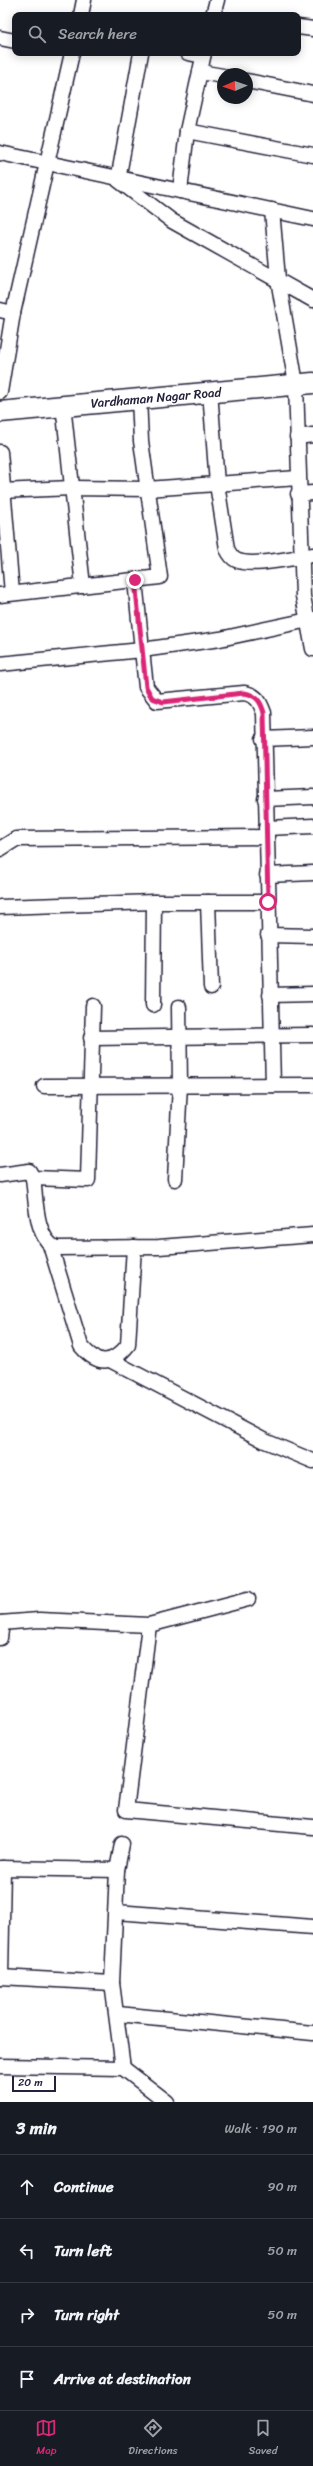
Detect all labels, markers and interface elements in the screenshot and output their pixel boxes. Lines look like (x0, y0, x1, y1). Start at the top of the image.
search box (12, 12, 301, 56)
text: Search here (58, 21, 137, 47)
icon: search (26, 23, 48, 45)
north arrow (217, 68, 253, 104)
street label: Vardhaman Nagar Road (90, 380, 223, 415)
route end (126, 571, 144, 589)
route start (259, 893, 277, 911)
text: 20 m (18, 2073, 43, 2092)
scale bar (12, 2074, 56, 2093)
text: 3 min (16, 2113, 57, 2143)
text: Walk · 190 m (224, 2117, 297, 2140)
text: Continue (54, 2174, 114, 2200)
text: 90 m (267, 2175, 297, 2198)
icon: ahead (16, 2176, 38, 2198)
text: Turn left (54, 2238, 112, 2264)
text: 50 m (267, 2239, 297, 2262)
icon: left (16, 2240, 38, 2262)
text: Turn right (54, 2302, 119, 2328)
text: 50 m (267, 2303, 297, 2326)
icon: right (16, 2304, 38, 2326)
text: Arrive at destination (54, 2366, 191, 2392)
icon: arrive (16, 2368, 38, 2390)
tab: Map (35, 2417, 57, 2460)
tab: Directions (128, 2417, 178, 2460)
tab: Saved (249, 2417, 278, 2460)

